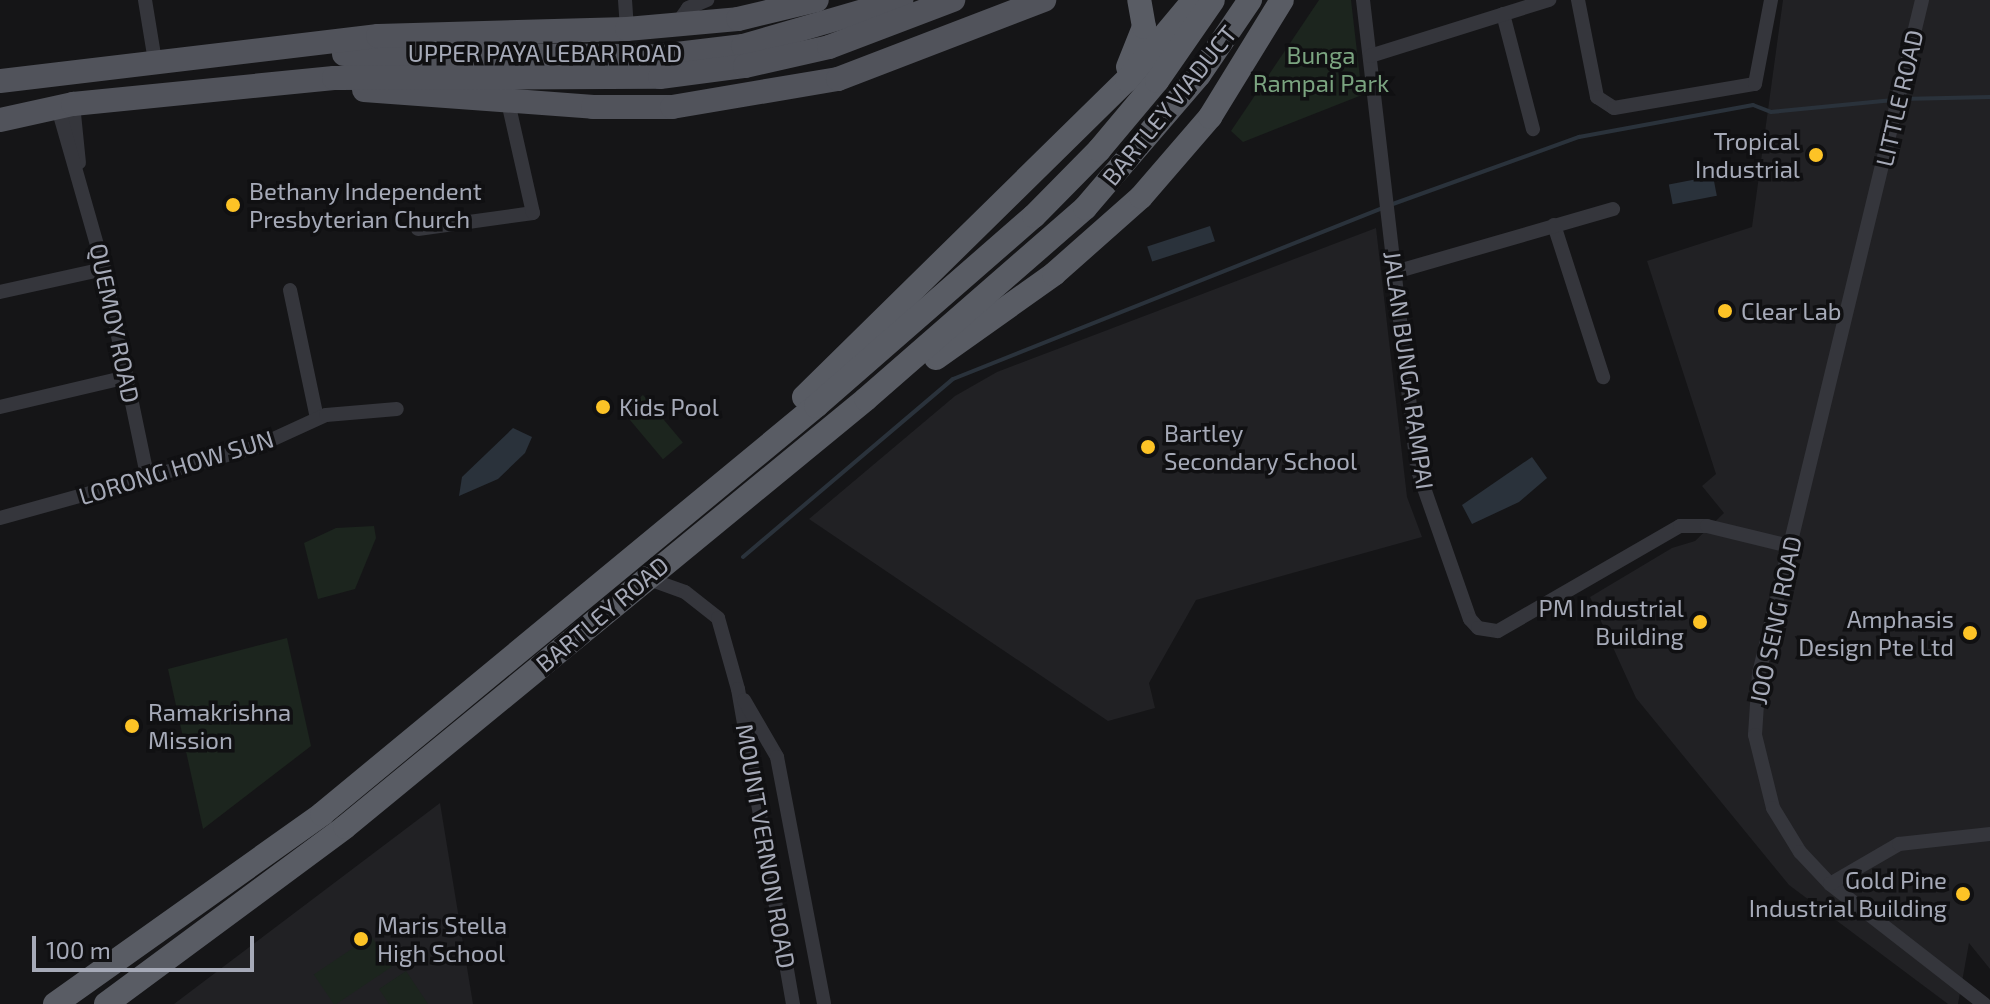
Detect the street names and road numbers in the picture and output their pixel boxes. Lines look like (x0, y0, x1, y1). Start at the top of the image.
street label: BARTLEY VIADUCT (1095, 19, 1243, 191)
street label: LITTLE ROAD (1869, 27, 1929, 169)
street label: UPPER PAYA LEBAR ROAD (408, 39, 682, 67)
street label: QUEMOY ROAD (84, 240, 146, 406)
street label: JALAN BUNGA RAMPAI (1378, 249, 1440, 491)
street label: LORONG HOW SUN (75, 424, 277, 510)
street label: JOO SENG ROAD (1743, 533, 1807, 707)
street label: BARTLEY ROAD (530, 550, 674, 678)
street label: MOUNT VERNON ROAD (730, 721, 802, 971)

